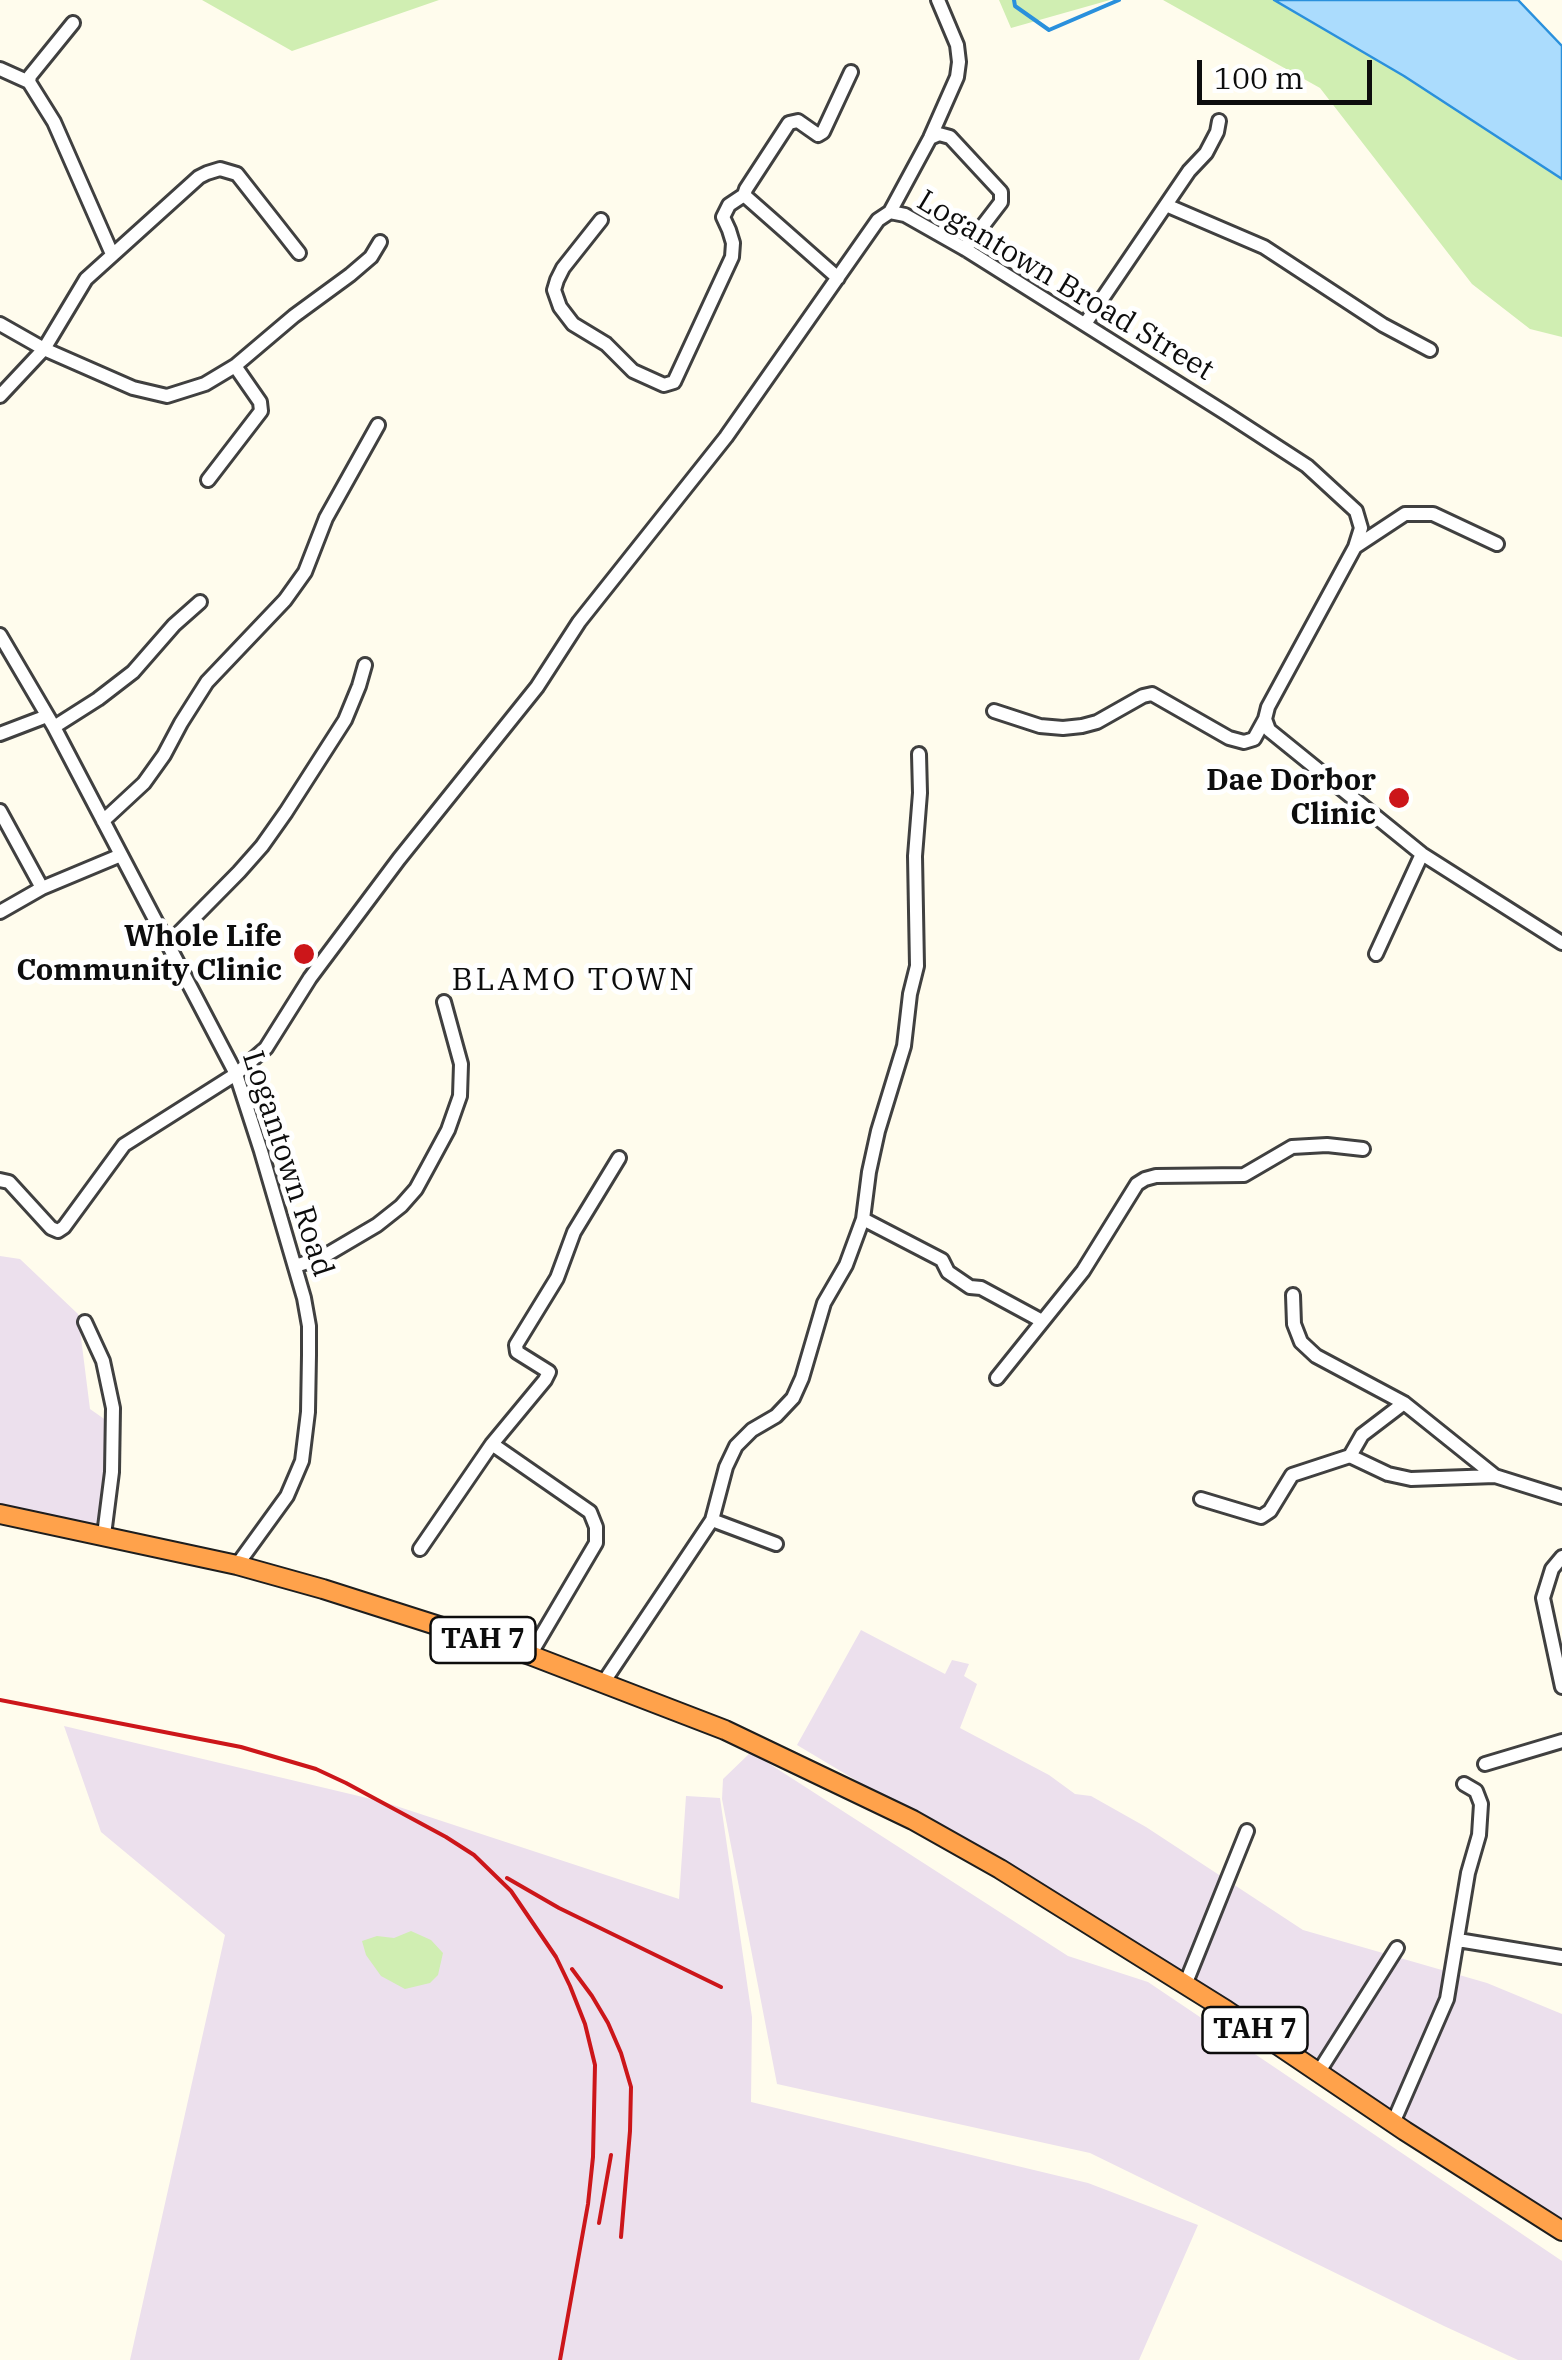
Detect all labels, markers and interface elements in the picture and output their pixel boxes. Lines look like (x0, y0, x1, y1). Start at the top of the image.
scale bar (1202, 40, 1377, 102)
text: 100 m (1214, 58, 1304, 97)
street label: Logantown Broad Street (910, 183, 1220, 389)
place label: Dae Dorbor Clinic (1206, 763, 1376, 834)
marker: Dae Dorbor Clinic (1386, 785, 1412, 811)
place label: Whole Life Community Clinic (16, 919, 282, 990)
marker: Whole Life Community Clinic (291, 941, 317, 967)
district label: BLAMO TOWN (452, 962, 696, 1000)
street label: Logantown Road (234, 1047, 340, 1281)
road number: TAH 7 (430, 1617, 536, 1663)
road number: TAH 7 (1202, 2007, 1308, 2053)

